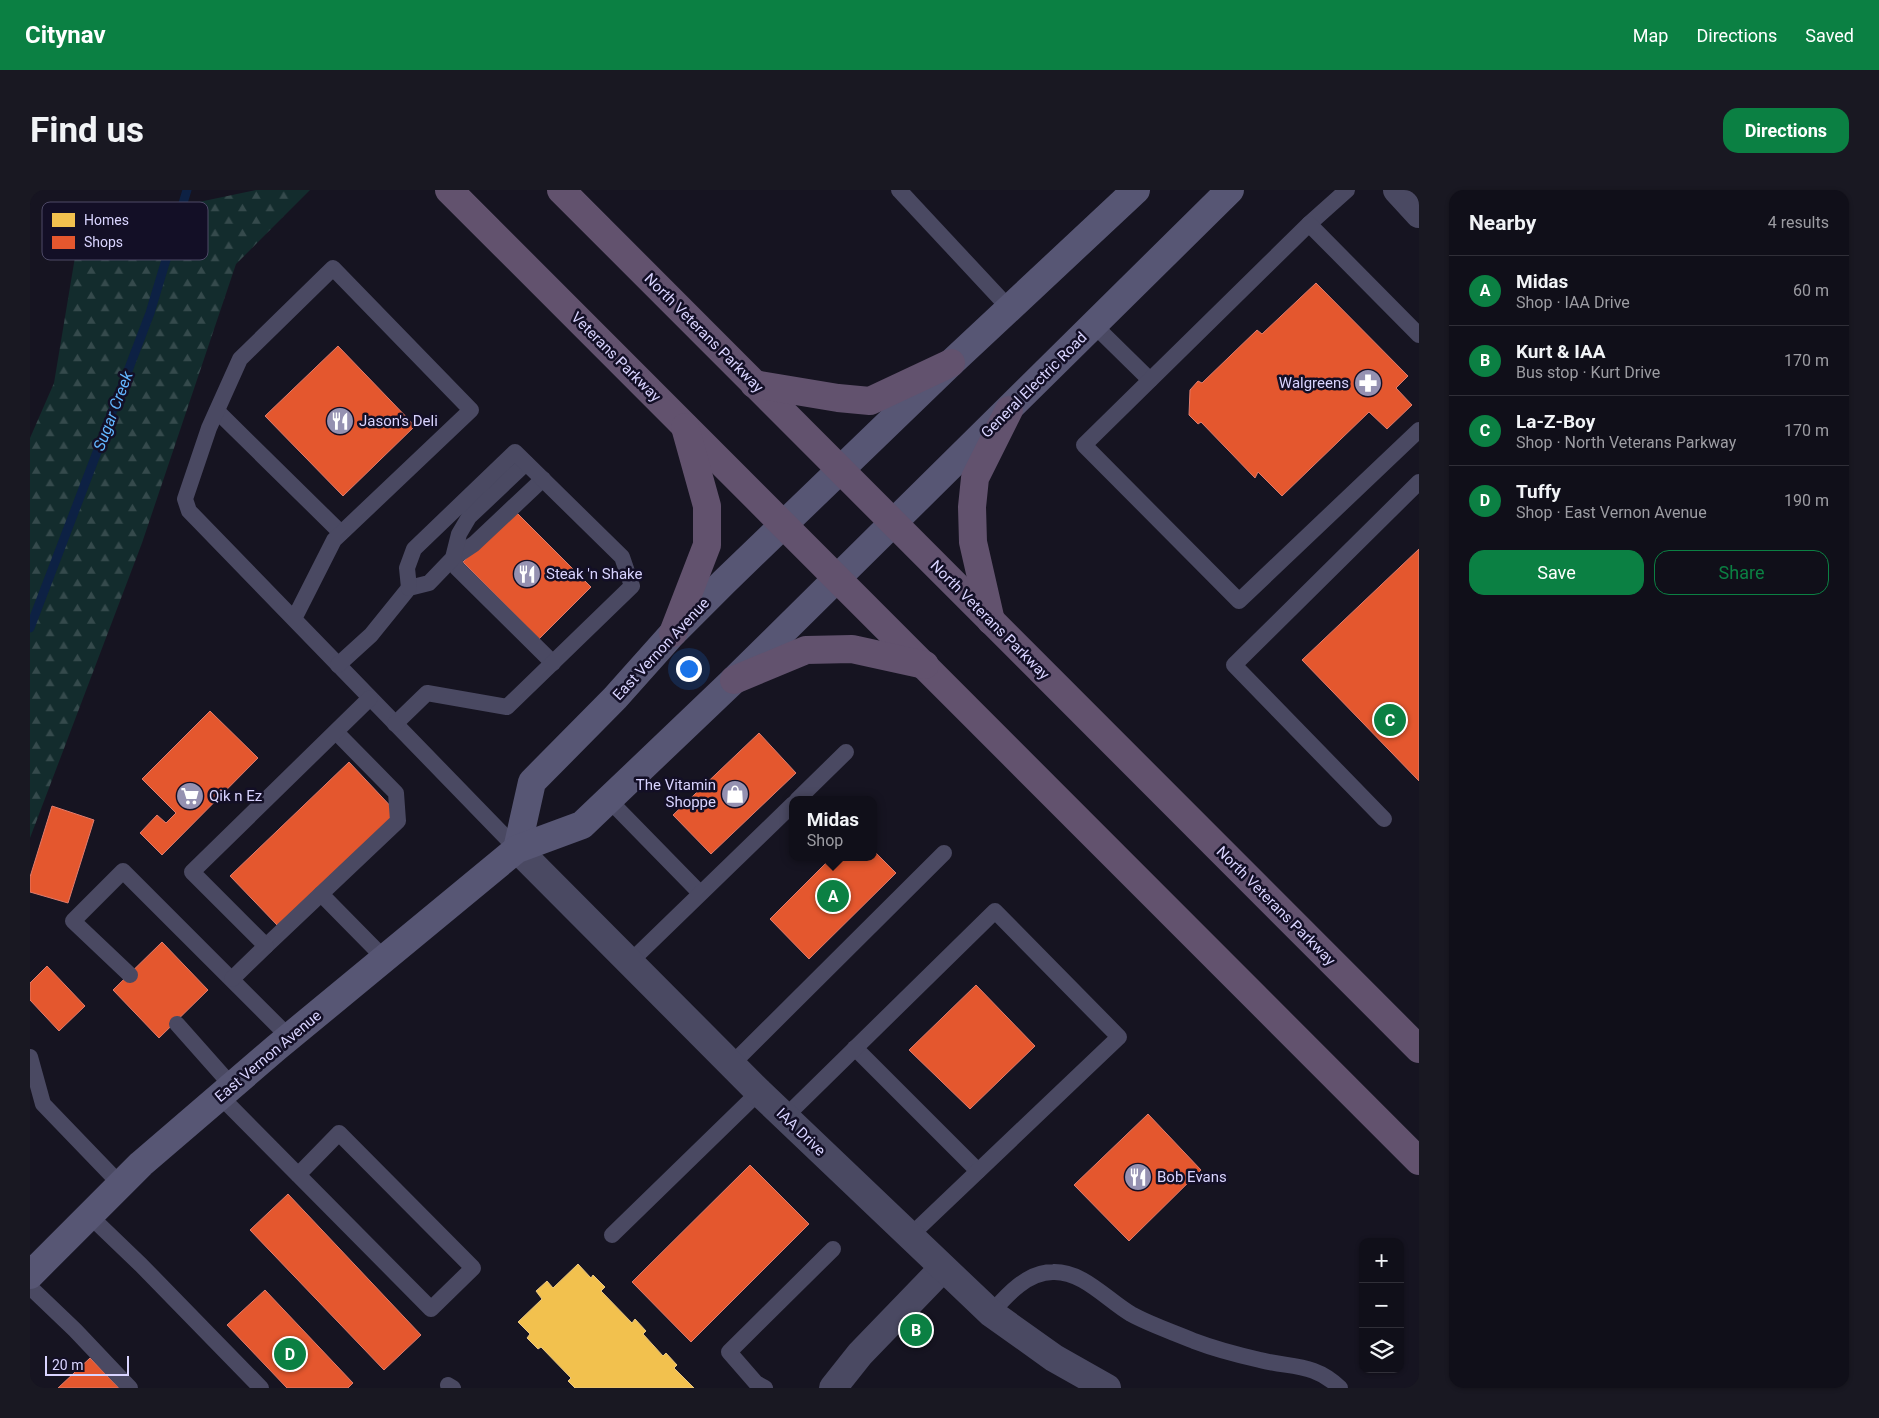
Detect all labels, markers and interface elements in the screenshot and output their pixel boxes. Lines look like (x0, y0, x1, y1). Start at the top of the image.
text: Citynav (25, 21, 106, 49)
text: Map (1633, 25, 1668, 46)
text: Directions (1696, 25, 1777, 46)
text: Saved (1805, 25, 1854, 46)
button: Directions (1723, 108, 1849, 153)
text: Find us (30, 110, 144, 151)
legend (42, 202, 208, 260)
text: Nearby (1469, 211, 1536, 235)
text: Homes (84, 212, 129, 228)
text: 4 results (1768, 213, 1829, 232)
text: Shops (84, 234, 123, 250)
street label: North Veterans Parkway (641, 270, 767, 396)
text: Midas (1516, 270, 1568, 293)
text: A (1480, 281, 1490, 300)
text: 60 m (1793, 281, 1829, 300)
text: Shop · IAA Drive (1516, 293, 1630, 312)
street label: Veterans Parkway (567, 308, 665, 406)
street label: General Electric Road (977, 328, 1091, 442)
text: Kurt & IAA (1516, 340, 1606, 363)
text: B (1480, 351, 1490, 370)
text: 170 m (1784, 351, 1829, 370)
text: Bus stop · Kurt Drive (1516, 363, 1660, 382)
water label: Sugar Creek (89, 367, 137, 453)
pharmacy icon: Walgreens (1353, 368, 1383, 398)
place label: Walgreens (1279, 374, 1349, 392)
restaurant icon: Jason's Deli (325, 406, 355, 436)
text: La-Z-Boy (1516, 410, 1595, 433)
place label: Jason's Deli (359, 412, 438, 430)
text: C (1480, 421, 1490, 440)
text: 170 m (1784, 421, 1829, 440)
text: Shop · North Veterans Parkway (1516, 433, 1736, 452)
text: Tuffy (1516, 480, 1561, 503)
text: D (1480, 491, 1490, 510)
text: 190 m (1784, 491, 1829, 510)
text: Shop · East Vernon Avenue (1516, 503, 1707, 522)
button: Save (1469, 550, 1644, 595)
button: Share (1654, 550, 1829, 595)
street label: North Veterans Parkway (927, 557, 1053, 683)
restaurant icon: Steak 'n Shake (512, 559, 542, 589)
place label: Steak 'n Shake (546, 565, 643, 583)
street label: East Vernon Avenue (609, 594, 713, 704)
your location (676, 656, 702, 682)
pin: C (1374, 701, 1406, 739)
place label: The Vitamin Shoppe (636, 776, 716, 811)
shop icon: The Vitamin Shoppe (720, 779, 750, 809)
supermarket icon: Qik n Ez (175, 781, 205, 811)
place label: Qik n Ez (209, 787, 262, 805)
popup (789, 796, 877, 861)
text: Midas (807, 808, 859, 831)
text: Shop (807, 831, 843, 850)
street label: North Veterans Parkway (1213, 843, 1339, 969)
pin: A (817, 877, 849, 915)
street label: East Vernon Avenue (211, 1006, 325, 1106)
street label: IAA Drive (773, 1104, 829, 1160)
restaurant icon: Bob Evans (1123, 1162, 1153, 1192)
place label: Bob Evans (1157, 1168, 1227, 1186)
map controls (1359, 1238, 1404, 1373)
button: + (1359, 1238, 1404, 1283)
button: − (1359, 1283, 1404, 1328)
pin: B (900, 1311, 932, 1349)
button: layers (1359, 1328, 1404, 1373)
pin: D (274, 1335, 306, 1373)
scale bar (45, 1353, 129, 1376)
text: 20 m (52, 1357, 84, 1373)

